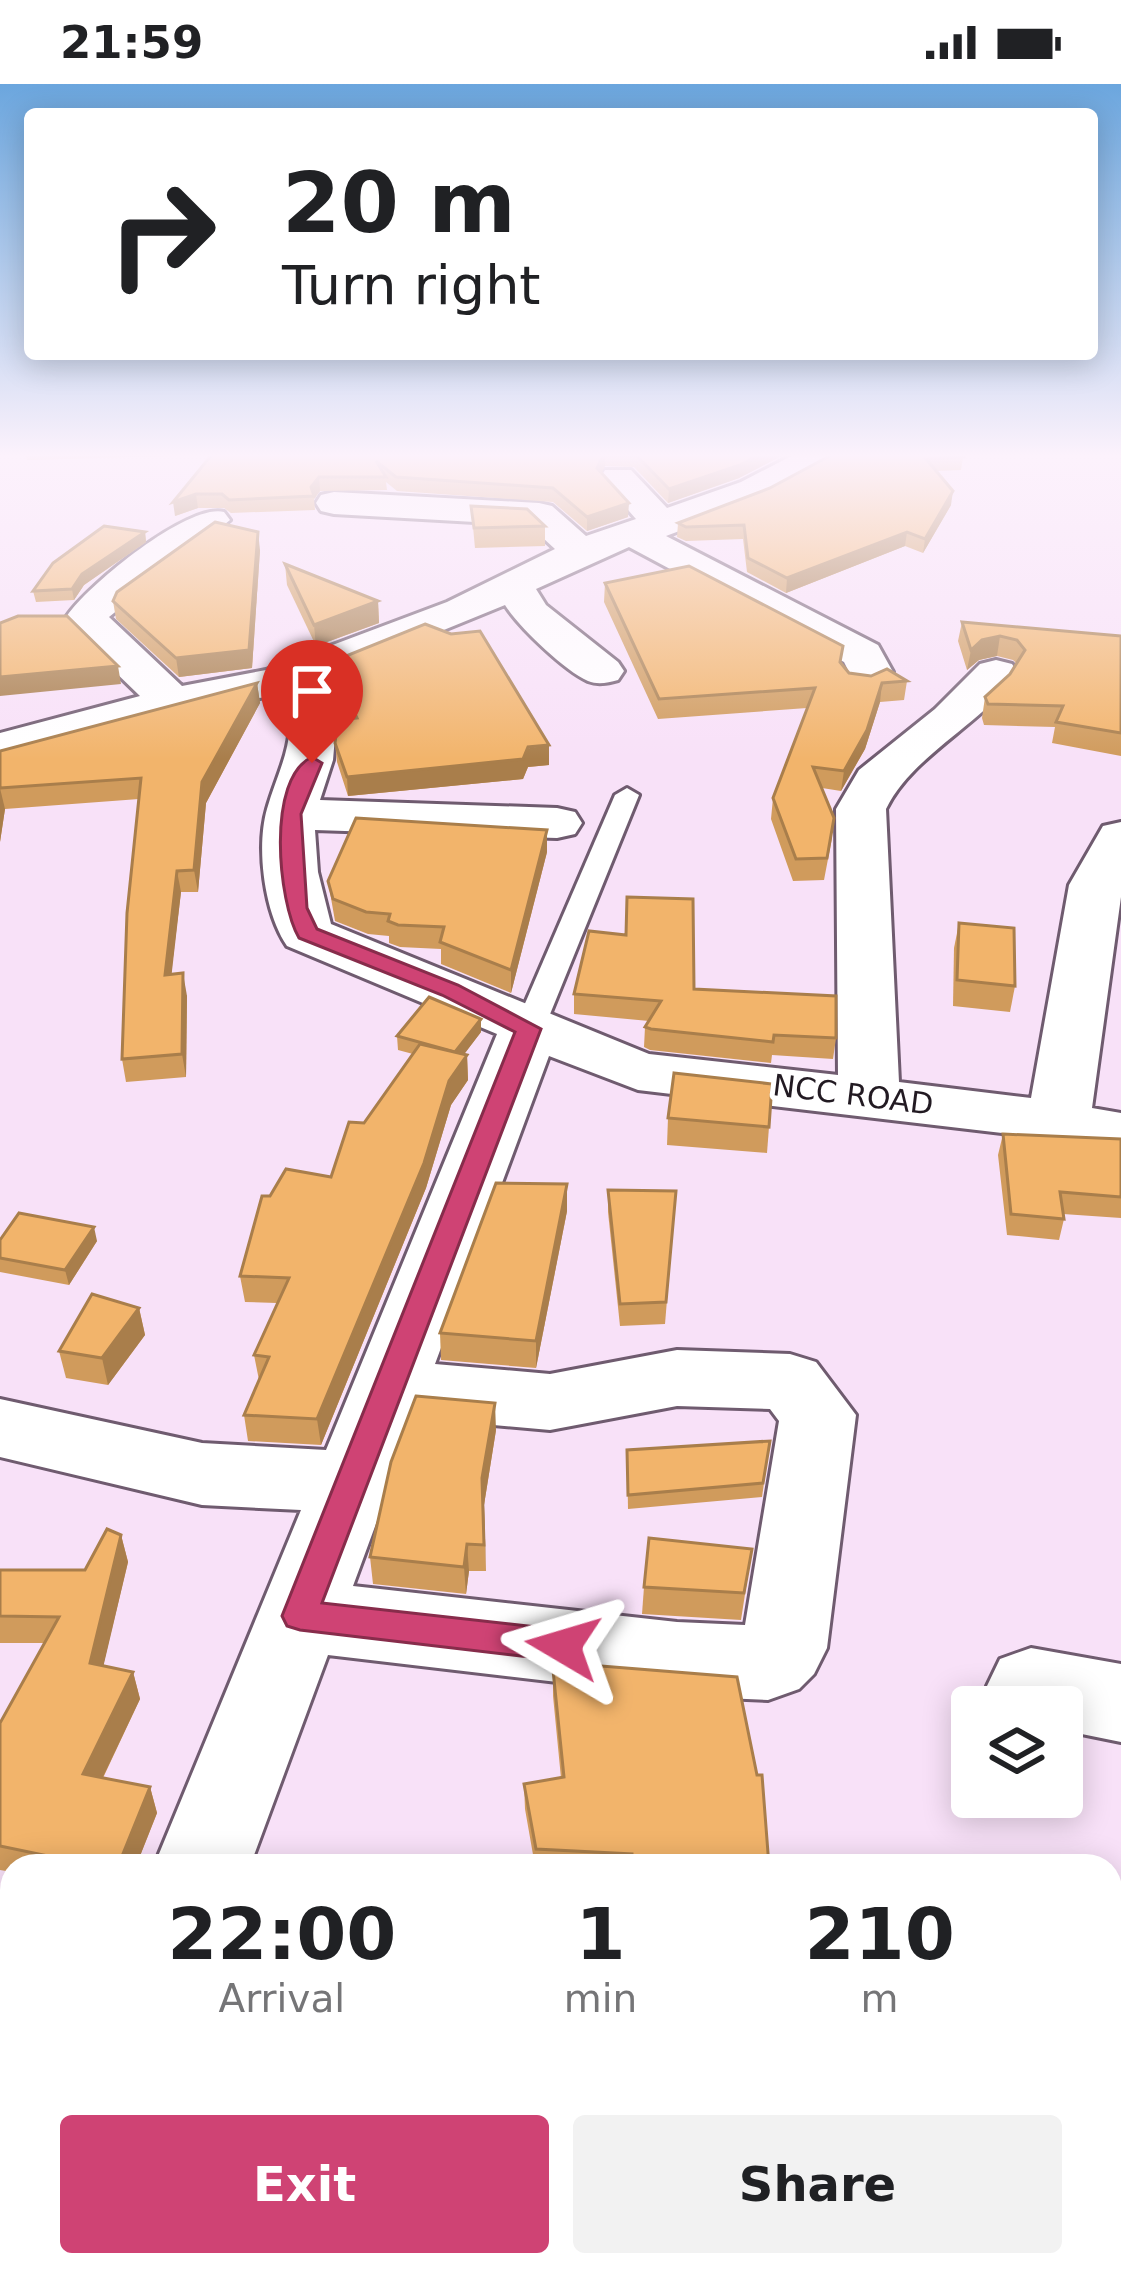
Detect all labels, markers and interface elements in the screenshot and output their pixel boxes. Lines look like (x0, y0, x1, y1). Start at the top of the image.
text: 21:59 (60, 16, 203, 69)
text: 20 m (282, 154, 516, 252)
icon: right (84, 156, 240, 312)
text: Turn right (282, 254, 541, 317)
pin (261, 640, 363, 763)
icon: arrive (279, 658, 345, 724)
street label: NCC ROAD (771, 1067, 935, 1122)
position arrow (500, 1583, 626, 1709)
map controls (951, 1686, 1083, 1818)
button: layers (951, 1686, 1083, 1818)
text: 22:00 (167, 1892, 396, 1976)
text: 1 (575, 1892, 625, 1976)
text: 210 (804, 1892, 955, 1976)
text: Arrival (218, 1976, 345, 2021)
text: min (564, 1976, 637, 2021)
text: m (861, 1976, 899, 2021)
button: Exit (60, 2115, 549, 2253)
button: Share (573, 2115, 1062, 2253)

